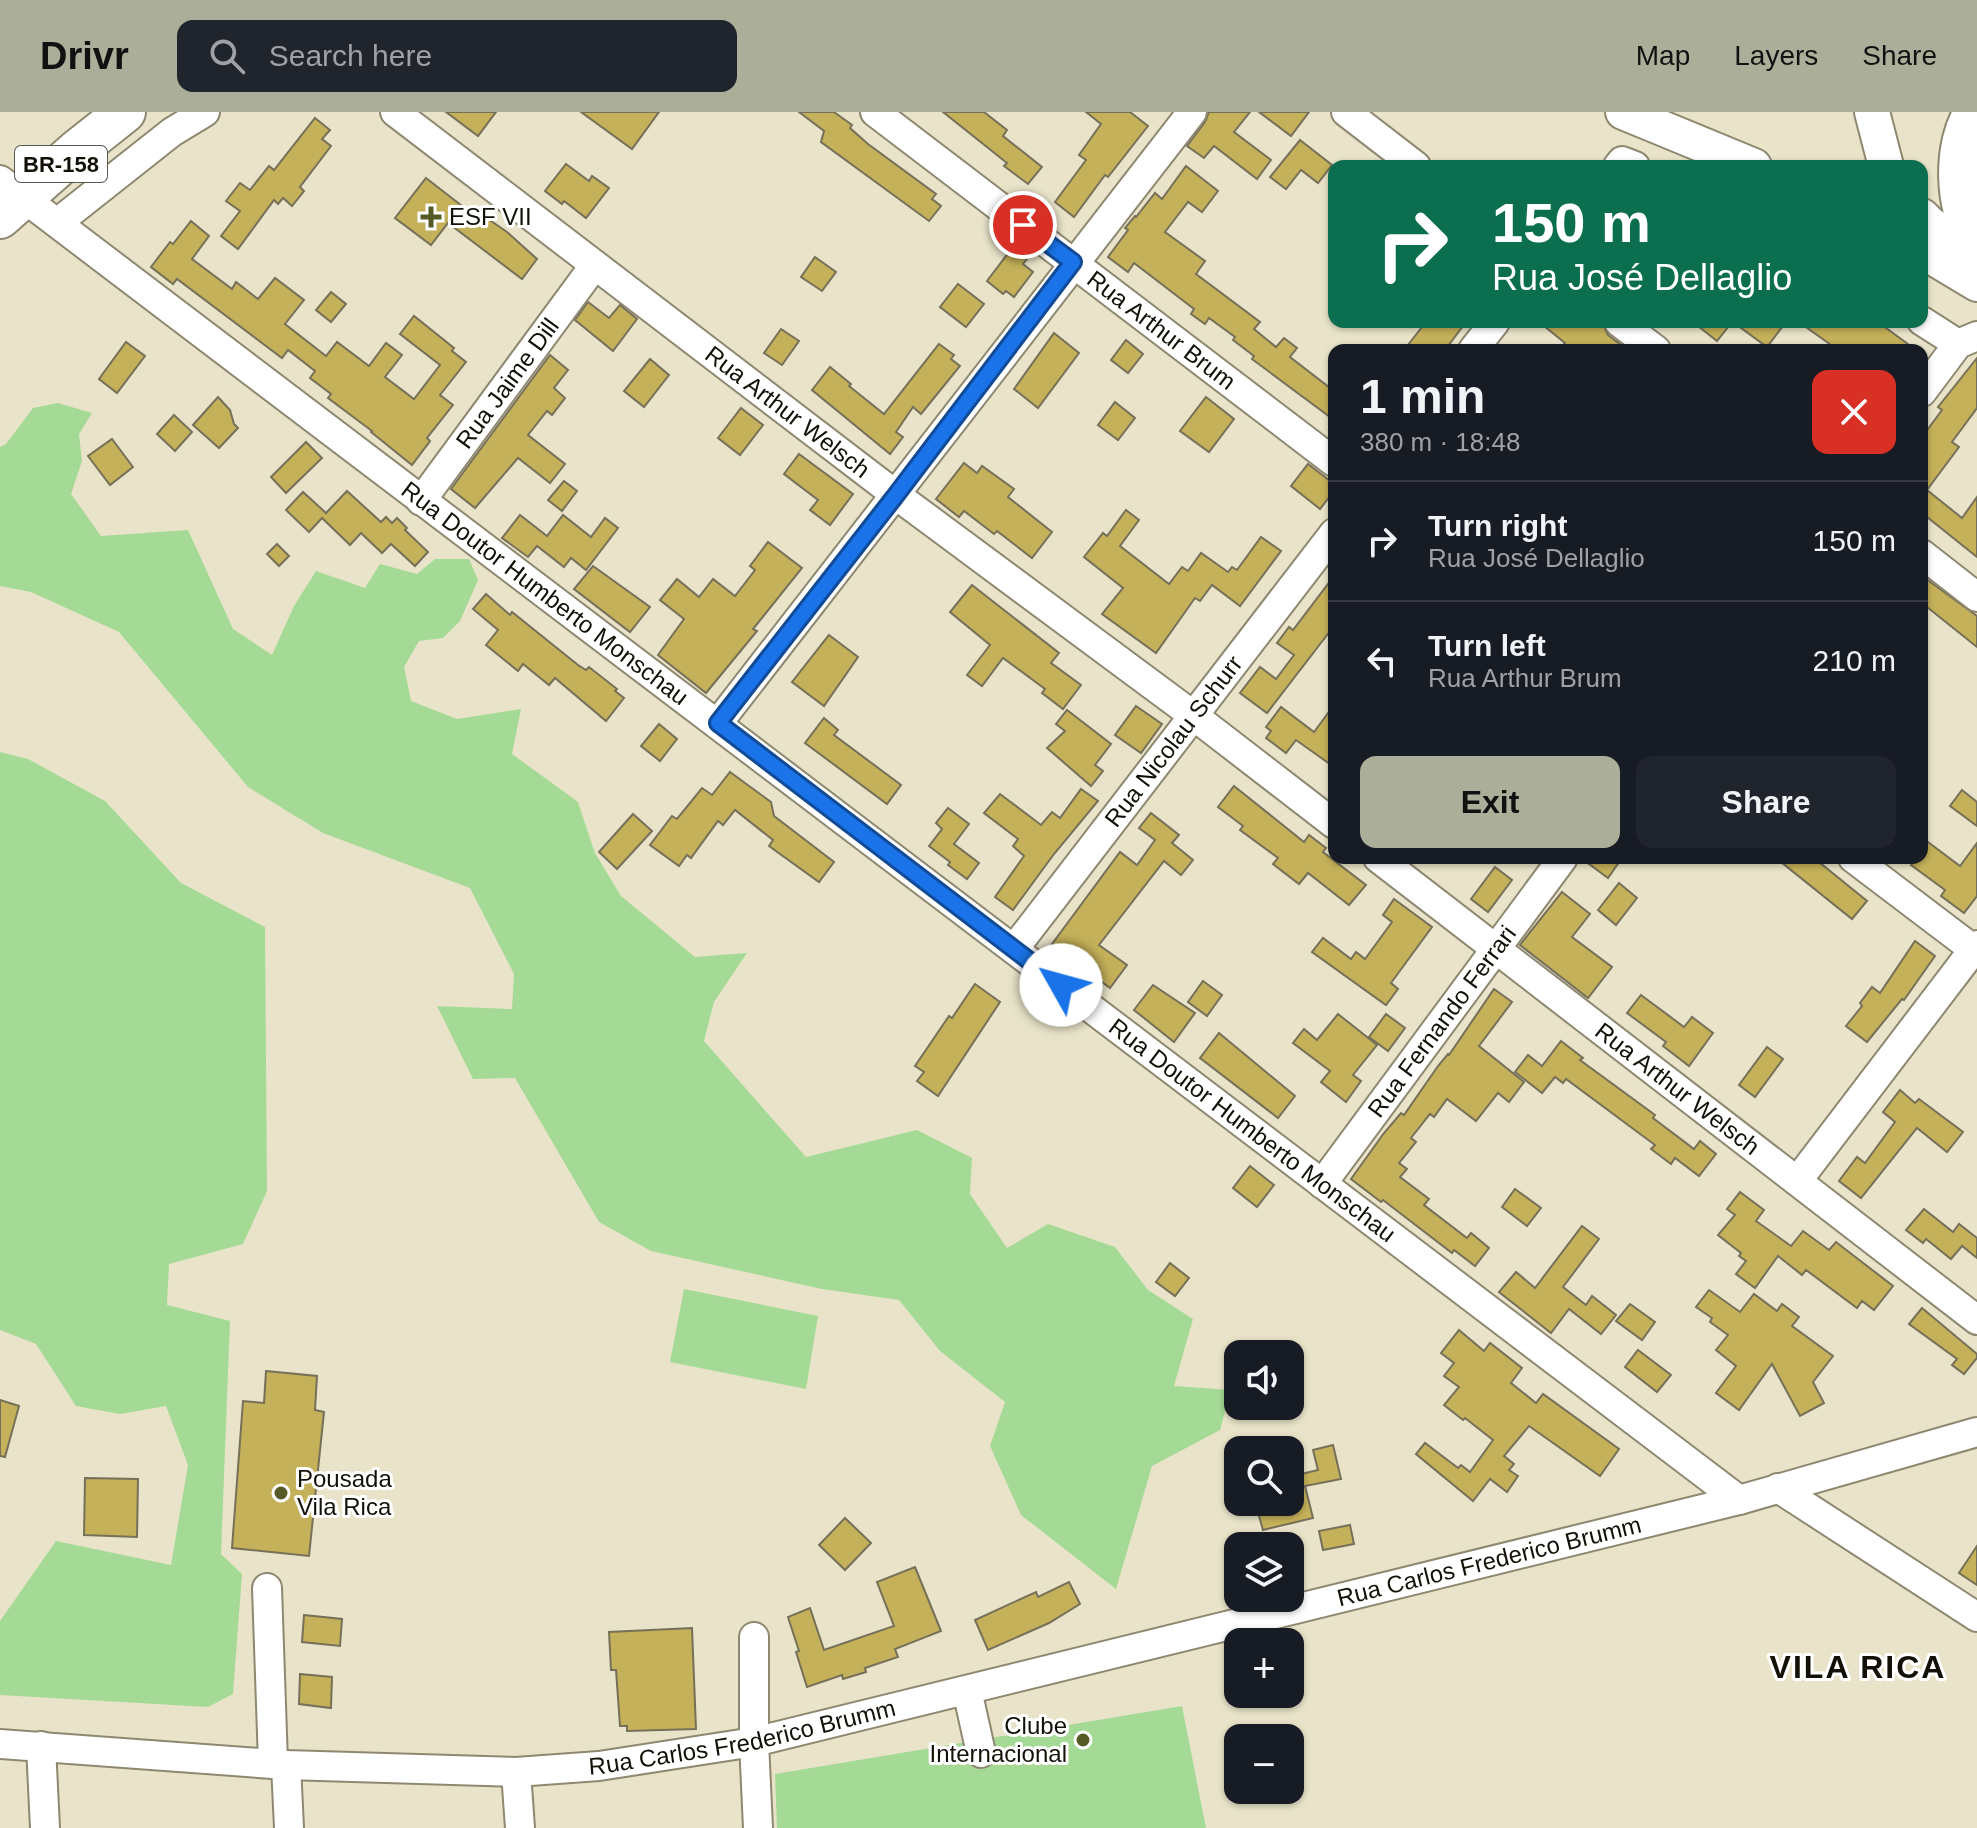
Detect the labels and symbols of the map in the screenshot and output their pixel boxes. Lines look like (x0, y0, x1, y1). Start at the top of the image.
road number: BR-158 (15, 146, 107, 182)
pin (989, 191, 1057, 259)
place label: ESF VII (449, 203, 532, 230)
marker: ESF VII (420, 206, 442, 228)
street label: Rua Arthur Brum (1082, 265, 1241, 395)
street label: Rua Jaime Dill (450, 313, 564, 453)
street label: Rua Arthur Welsch (700, 340, 875, 483)
street label: Rua Doutor Humberto Monschau (397, 476, 694, 710)
street label: Rua Nicolau Schurr (1099, 650, 1248, 832)
street label: Rua Fernando Ferrari (1362, 920, 1521, 1122)
position arrow (1019, 943, 1103, 1027)
street label: Rua Doutor Humberto Monschau (1104, 1013, 1401, 1247)
street label: Rua Arthur Welsch (1590, 1017, 1765, 1160)
place label: Pousada Vila Rica (297, 1465, 392, 1520)
marker: Pousada Vila Rica (272, 1484, 290, 1502)
street label: Rua Carlos Frederico Brumm (1334, 1511, 1644, 1611)
district label: VILA RICA (1770, 1649, 1946, 1685)
street label: Rua Carlos Frederico Brumm (588, 1694, 898, 1780)
place label: Clube Internacional (930, 1712, 1067, 1767)
marker: Clube Internacional (1074, 1731, 1092, 1749)

